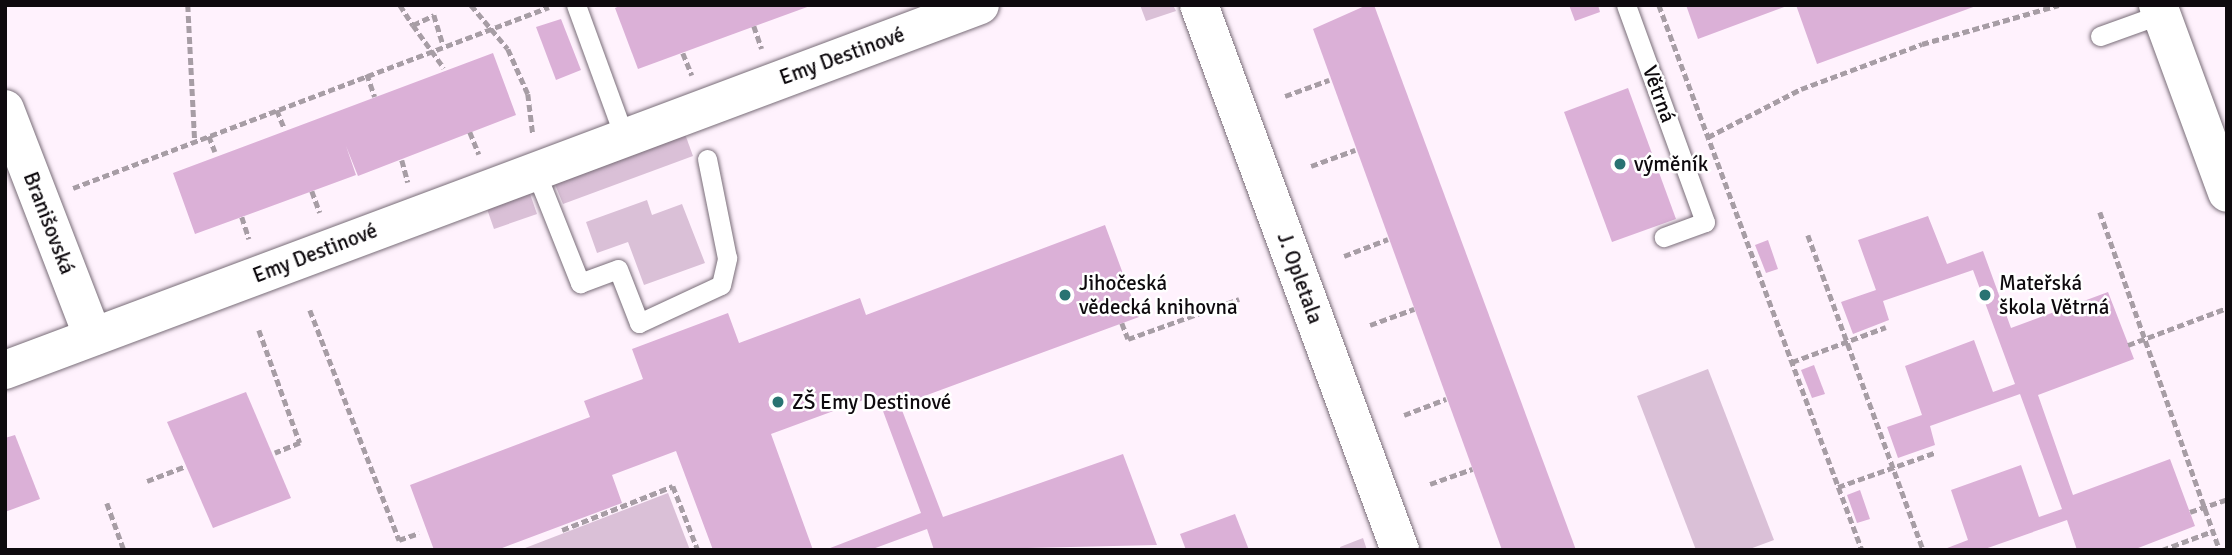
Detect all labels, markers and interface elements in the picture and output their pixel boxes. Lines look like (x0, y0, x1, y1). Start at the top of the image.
street label: Emy Destinové (776, 22, 908, 90)
street label: Větrná (1637, 62, 1681, 126)
place label: výměník (1634, 151, 1708, 177)
marker: výměník (1612, 156, 1628, 172)
street label: Branišovská (18, 168, 80, 278)
street label: Emy Destinové (249, 218, 381, 288)
street label: J. Opletala (1272, 229, 1328, 327)
place label: Jihočeská vědecká knihovna (1079, 270, 1238, 320)
place label: Mateřská škola Větrná (1999, 270, 2109, 320)
marker: Jihočeská vědecká knihovna (1057, 287, 1073, 303)
marker: Mateřská škola Větrná (1977, 287, 1993, 303)
place label: ZŠ Emy Destinové (792, 389, 951, 415)
marker: ZŠ Emy Destinové (770, 394, 786, 410)

